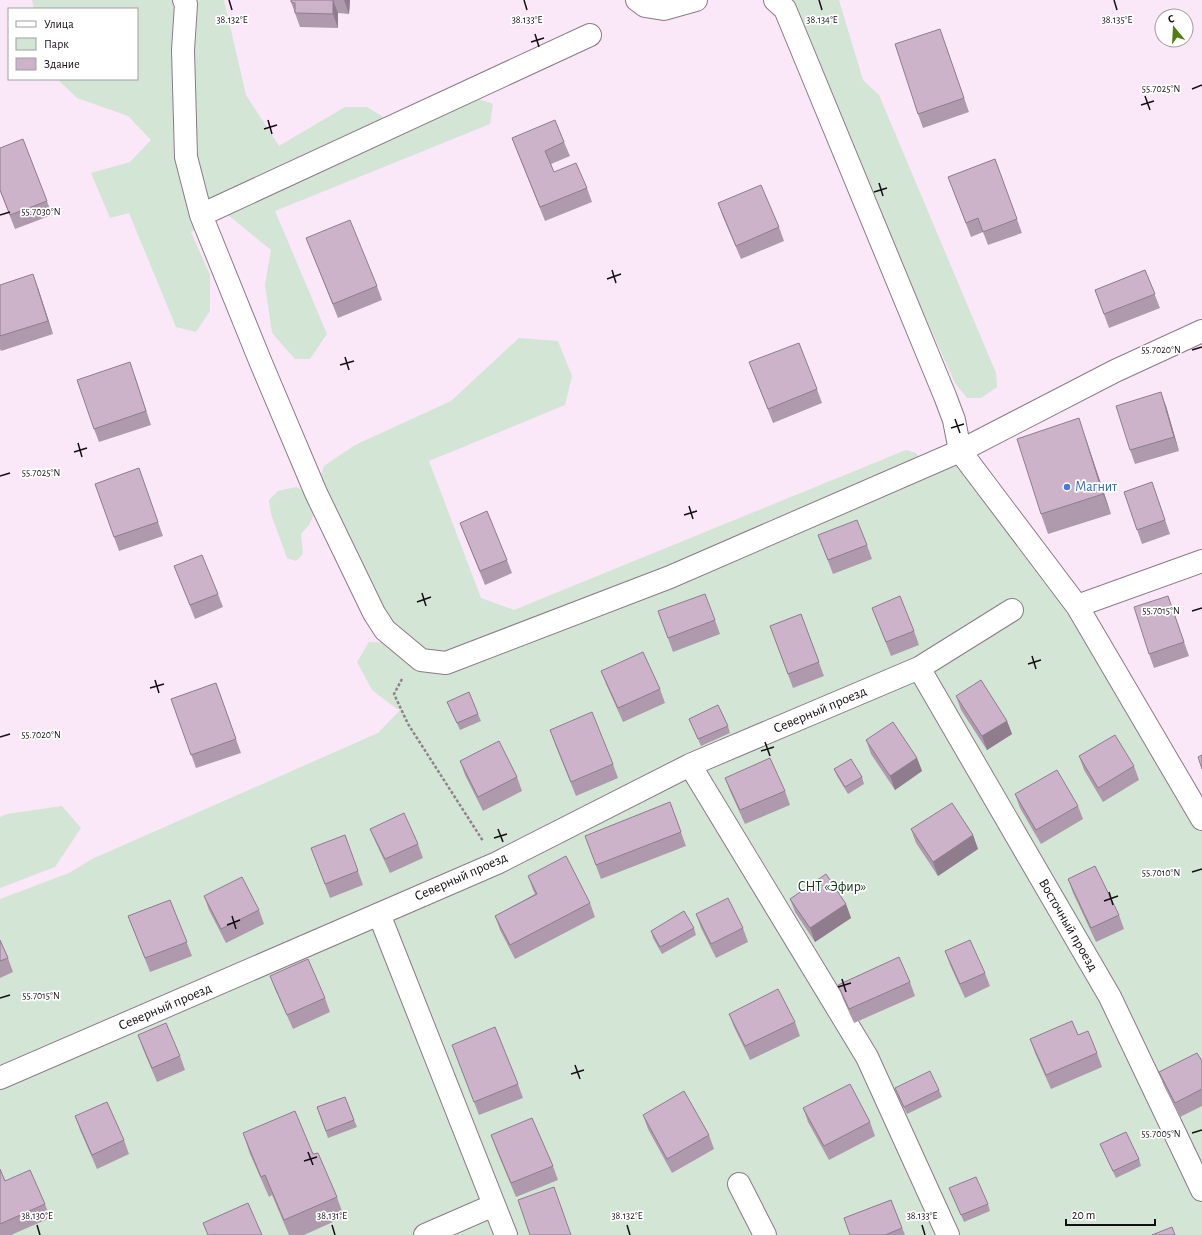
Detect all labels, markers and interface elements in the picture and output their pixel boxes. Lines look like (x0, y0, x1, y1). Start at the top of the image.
legend (8, 8, 138, 80)
north arrow (1154, 8, 1194, 48)
text: С (1166, 13, 1176, 25)
text: 38.132°E (216, 15, 248, 25)
text: 38.133°E (512, 15, 542, 25)
text: 38.134°E (806, 15, 838, 25)
text: 38.135°E (1102, 15, 1132, 25)
text: Улица (44, 18, 74, 30)
text: Парк (44, 38, 69, 50)
text: Здание (44, 58, 80, 70)
text: 55.7025°N (1142, 84, 1180, 94)
text: 55.7030°N (21, 207, 61, 217)
text: 55.7020°N (1141, 345, 1181, 355)
text: 55.7025°N (22, 468, 60, 478)
place label: Магнит (1075, 480, 1118, 494)
marker: Магнит (1062, 482, 1072, 492)
text: 55.7015°N (1142, 606, 1180, 616)
street label: Северный проезд (771, 684, 869, 736)
text: 55.7020°N (21, 730, 61, 740)
street label: Северный проезд (413, 850, 509, 904)
text: 55.7010°N (1142, 868, 1180, 878)
street label: Восточный проезд (1036, 876, 1100, 974)
park label: СНТ «Эфир» (798, 880, 866, 894)
street label: Северный проезд (116, 981, 214, 1033)
text: 55.7015°N (22, 991, 60, 1001)
text: 55.7005°N (1141, 1129, 1181, 1139)
scale bar (1066, 1201, 1155, 1227)
text: 20 m (1072, 1209, 1095, 1221)
text: 38.130°E (21, 1211, 53, 1221)
text: 38.131°E (317, 1211, 347, 1221)
text: 38.132°E (611, 1211, 643, 1221)
text: 38.133°E (907, 1211, 937, 1221)

